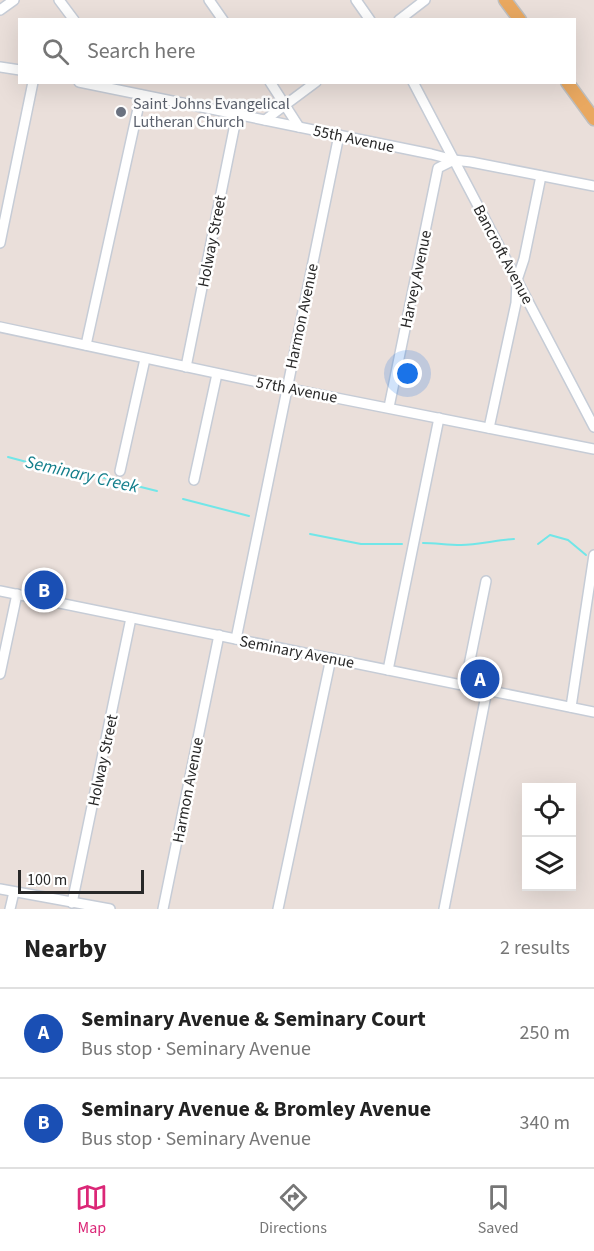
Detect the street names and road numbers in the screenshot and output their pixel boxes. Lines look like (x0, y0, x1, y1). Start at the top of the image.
street label: 55th Avenue (311, 120, 397, 158)
street label: Holway Street (192, 193, 232, 289)
street label: Bancroft Avenue (468, 201, 539, 308)
street label: Harvey Avenue (395, 228, 437, 330)
street label: Harmon Avenue (280, 261, 324, 371)
street label: 57th Avenue (254, 371, 339, 409)
street label: Seminary Avenue (238, 630, 356, 674)
street label: Holway Street (83, 712, 124, 808)
street label: Harmon Avenue (167, 735, 209, 845)

